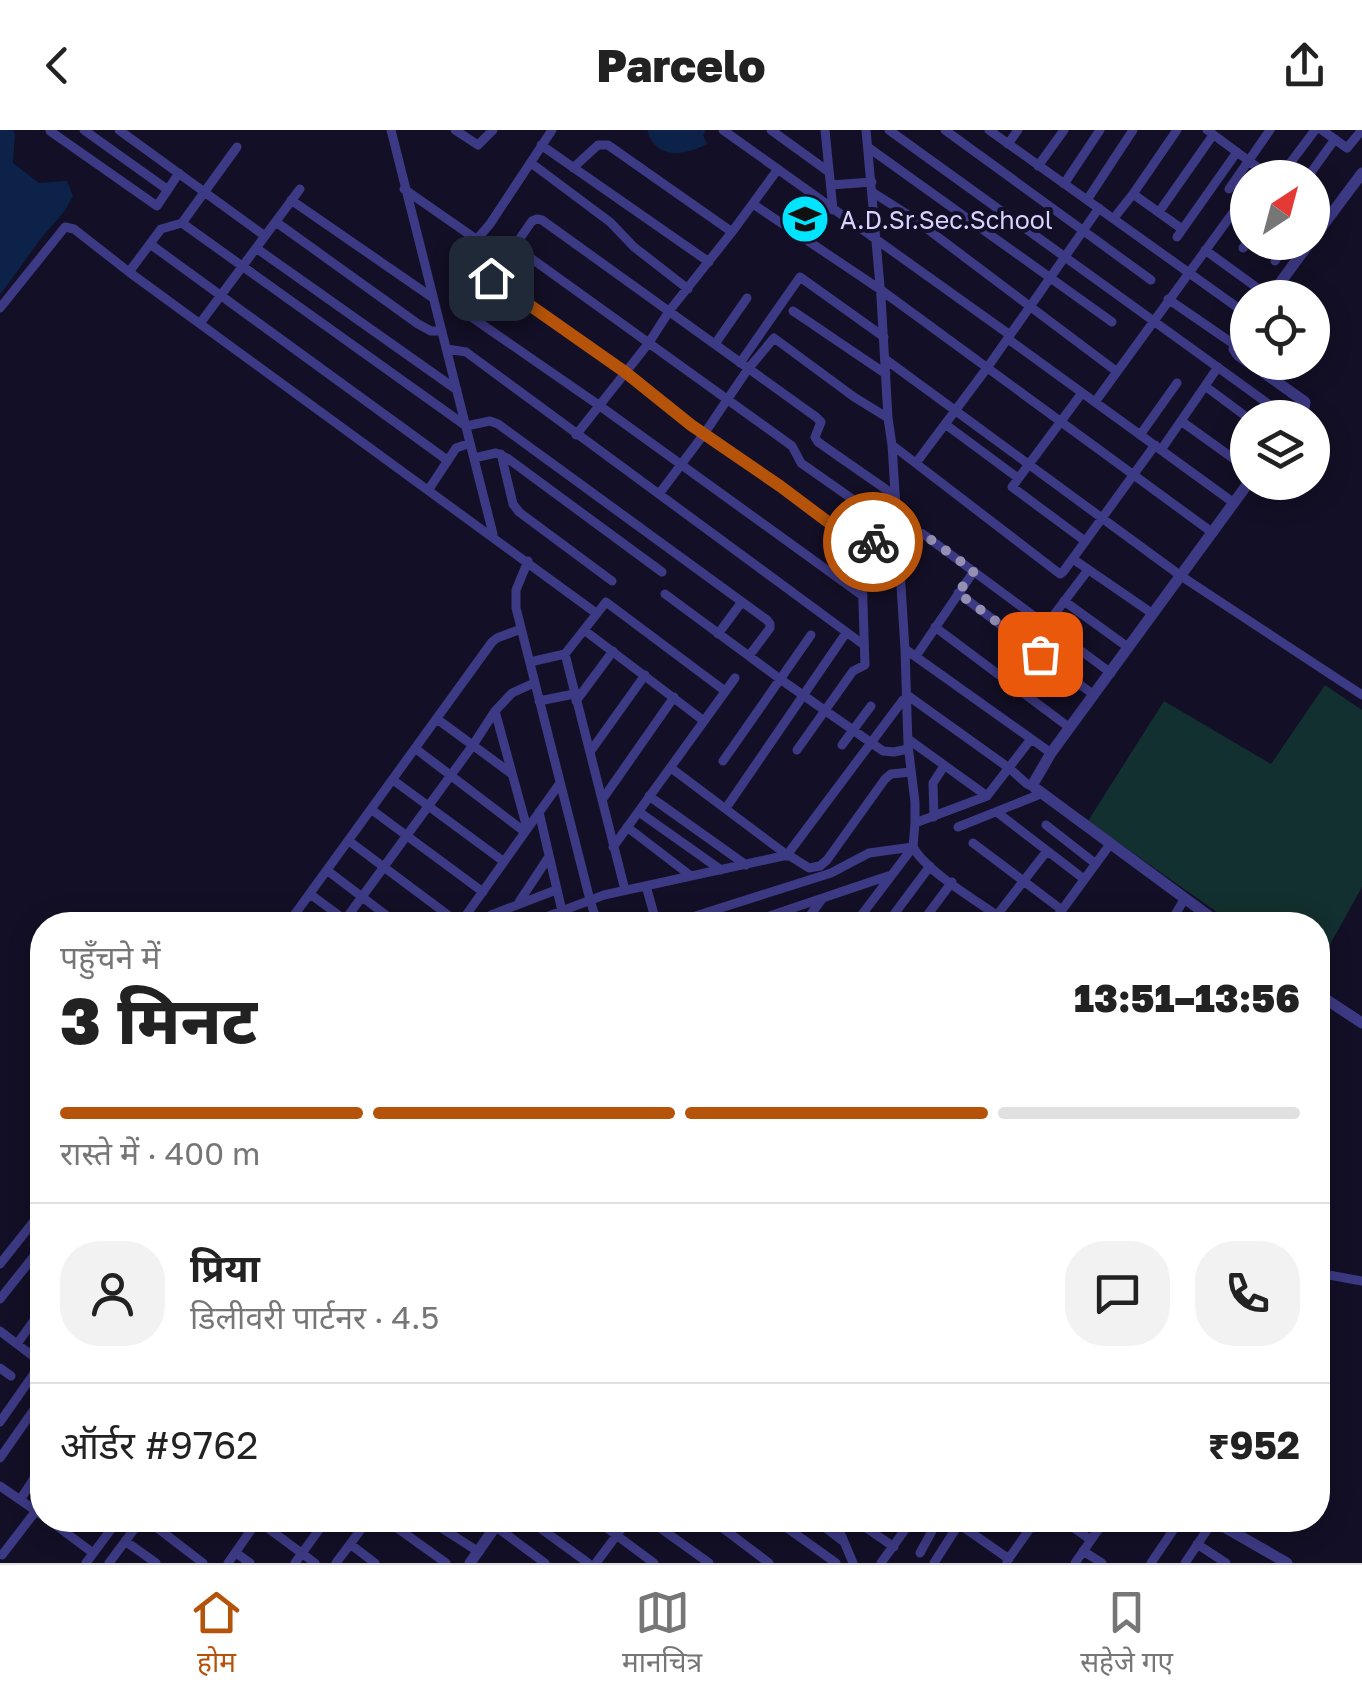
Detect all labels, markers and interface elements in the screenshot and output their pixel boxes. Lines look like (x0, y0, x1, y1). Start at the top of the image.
icon: back (30, 38, 85, 93)
text: Parcelo (597, 38, 765, 92)
icon: share (1277, 38, 1332, 93)
north arrow (1230, 160, 1330, 260)
map controls (1230, 160, 1330, 500)
school or university icon: A.D.Sr.Sec.School (779, 193, 831, 245)
place label: A.D.Sr.Sec.School (840, 204, 1053, 235)
pin (449, 236, 534, 321)
icon: home (464, 251, 519, 306)
button: locate (1230, 280, 1330, 380)
button: layers (1230, 400, 1330, 500)
courier (823, 492, 923, 592)
icon: bike (846, 515, 901, 570)
pin (998, 612, 1083, 697)
icon: bag (1013, 627, 1068, 682)
text: पहुँचने में (60, 938, 160, 976)
text: 13:51–13:56 (1074, 975, 1300, 1020)
text: 3 मिनट (60, 980, 257, 1058)
text: रास्ते में · 400 m (60, 1134, 260, 1172)
button: person (60, 1241, 165, 1346)
button: chat (1065, 1241, 1170, 1346)
button: phone (1195, 1241, 1300, 1346)
text: प्रिया (190, 1245, 260, 1290)
text: डिलीवरी पार्टनर · 4.5 (190, 1298, 439, 1336)
text: ऑर्डर #9762 (60, 1422, 258, 1467)
text: ₹952 (1208, 1422, 1300, 1467)
tab: होम (189, 1585, 244, 1683)
tab: मानचित्र (622, 1585, 702, 1683)
tab: सहेजे गए (1080, 1585, 1173, 1683)

